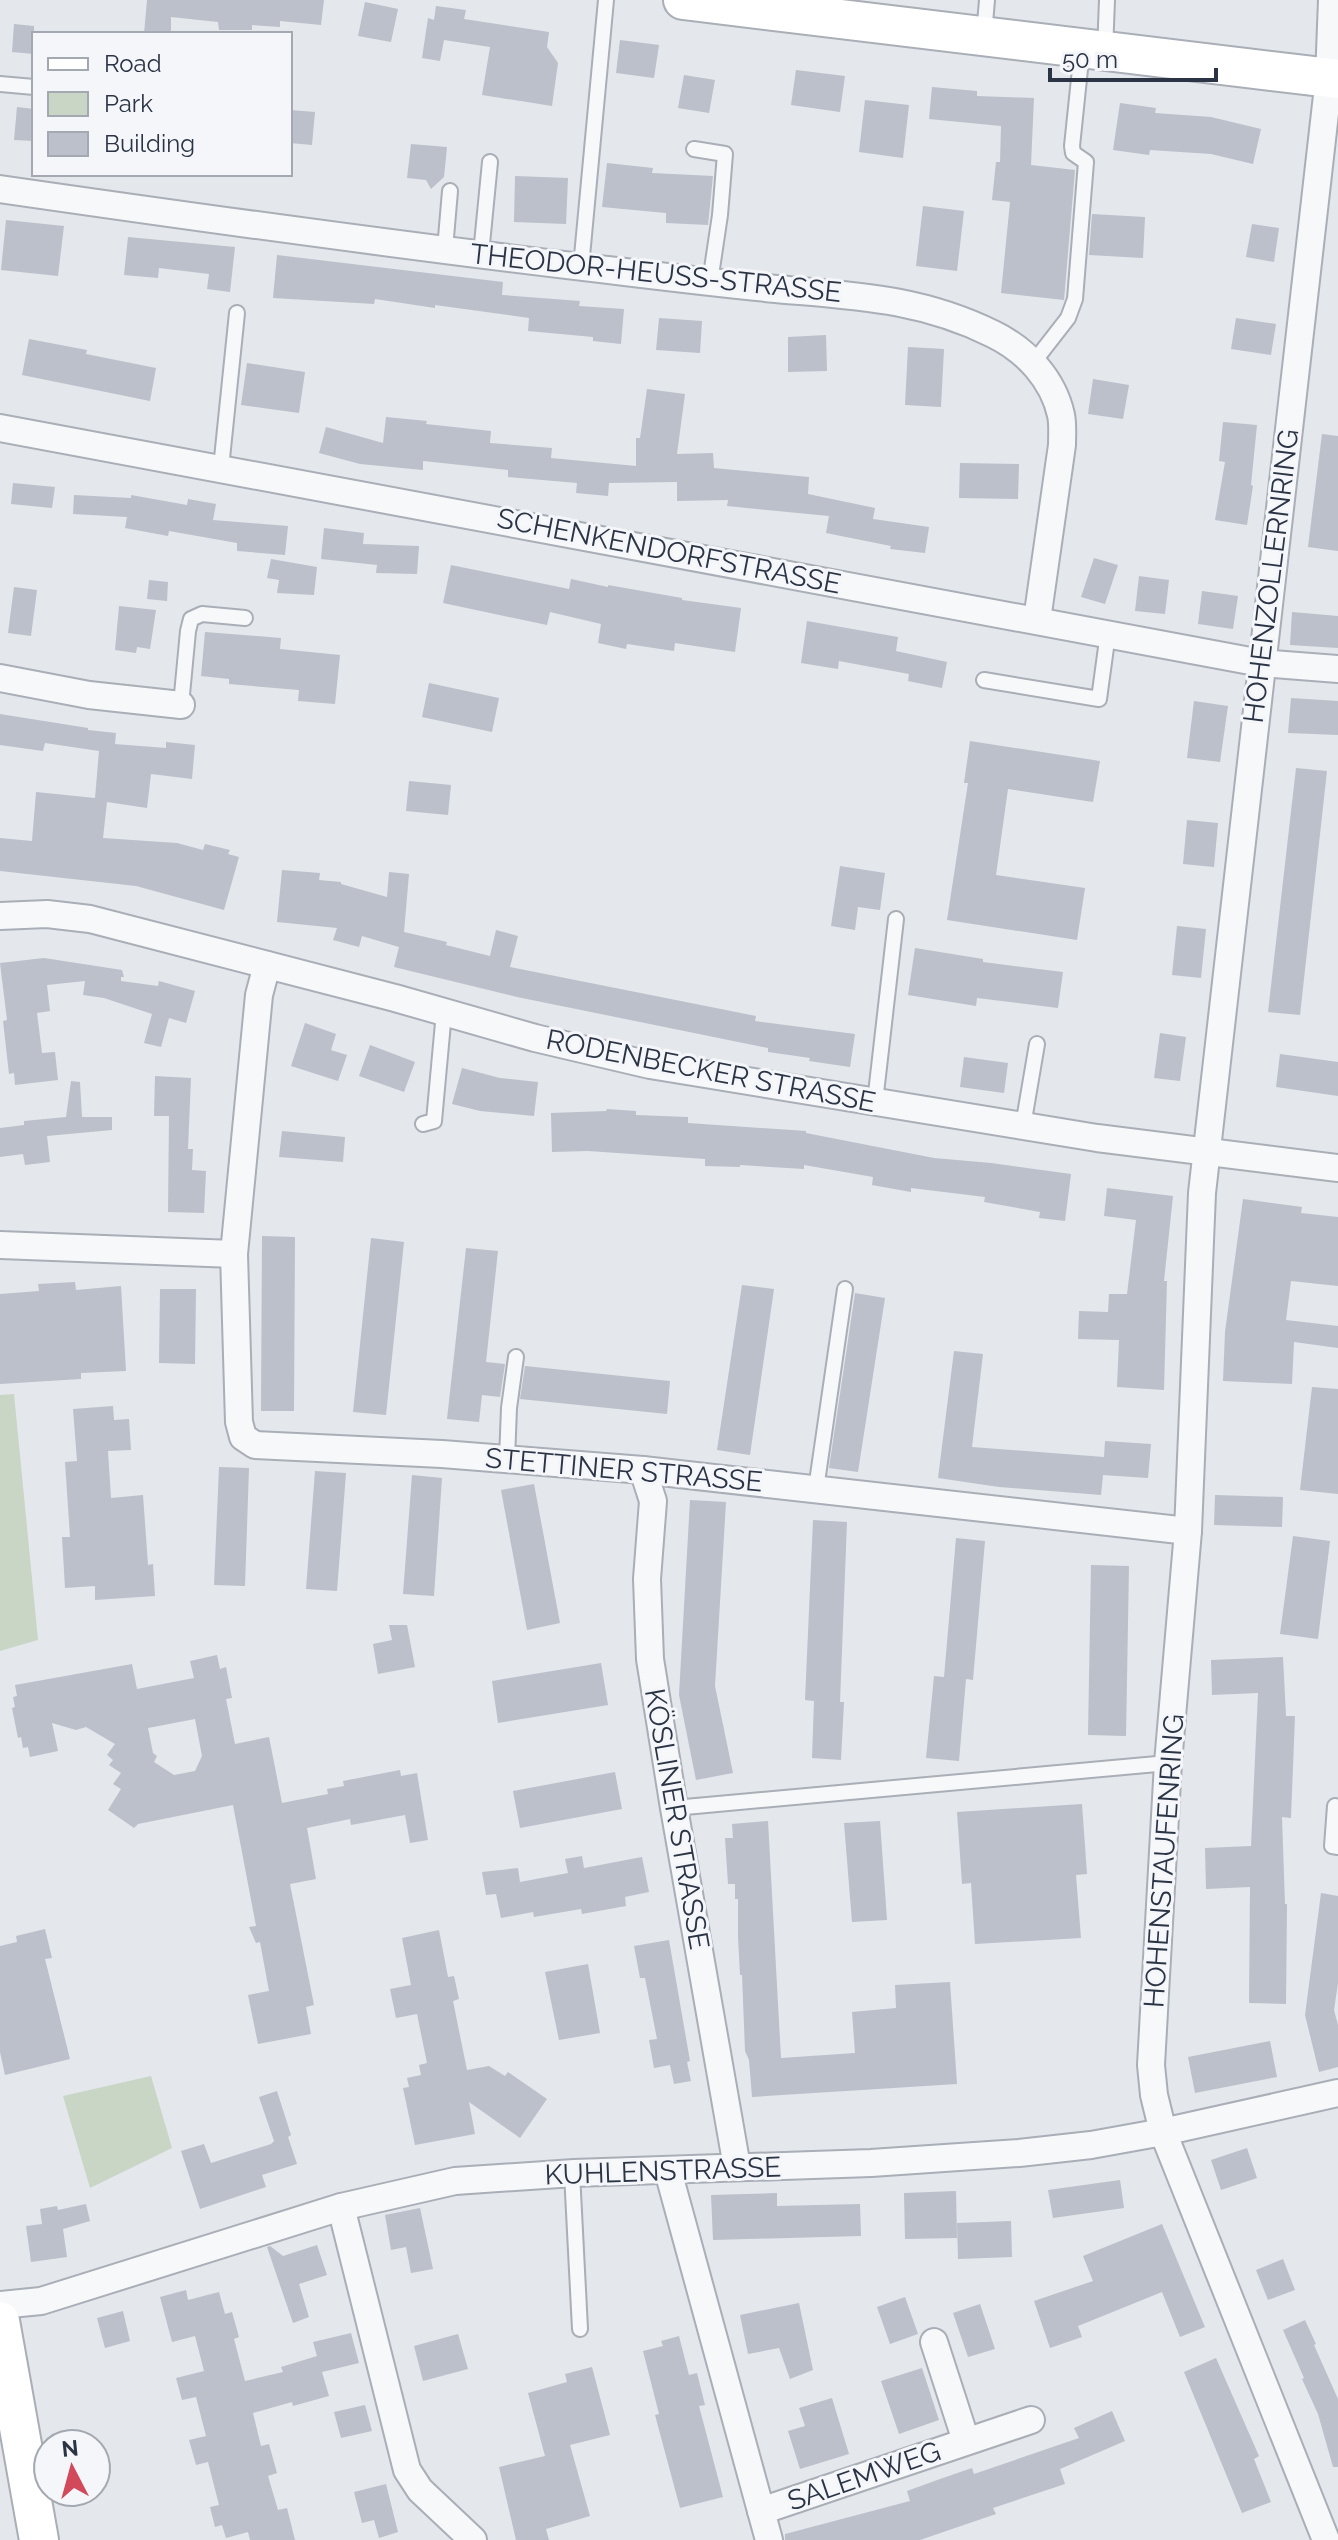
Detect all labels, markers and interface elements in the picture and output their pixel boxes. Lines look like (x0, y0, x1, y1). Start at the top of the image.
legend (32, 32, 292, 176)
scale bar (1050, 32, 1216, 82)
text: 50 m (1062, 45, 1118, 74)
text: Road (104, 49, 162, 78)
text: Park (104, 89, 153, 118)
text: Building (104, 129, 195, 158)
street label: THEODOR-HEUSS-STRASSE (469, 237, 843, 309)
street label: HOHENZOLLERNRING (1237, 427, 1305, 725)
street label: SCHENKENDORFSTRASSE (494, 501, 844, 601)
street label: RODENBECKER STRASSE (543, 1023, 879, 1119)
street label: STETTINER STRASSE (484, 1441, 764, 1499)
street label: KÖSLINER STRASSE (638, 1686, 716, 1952)
street label: HOHENSTAUFENRING (1137, 1713, 1191, 2009)
street label: KUHLENSTRASSE (544, 2150, 782, 2192)
north arrow (32, 2428, 112, 2508)
text: N (60, 2434, 80, 2462)
street label: SALEMWEG (783, 2434, 945, 2518)

